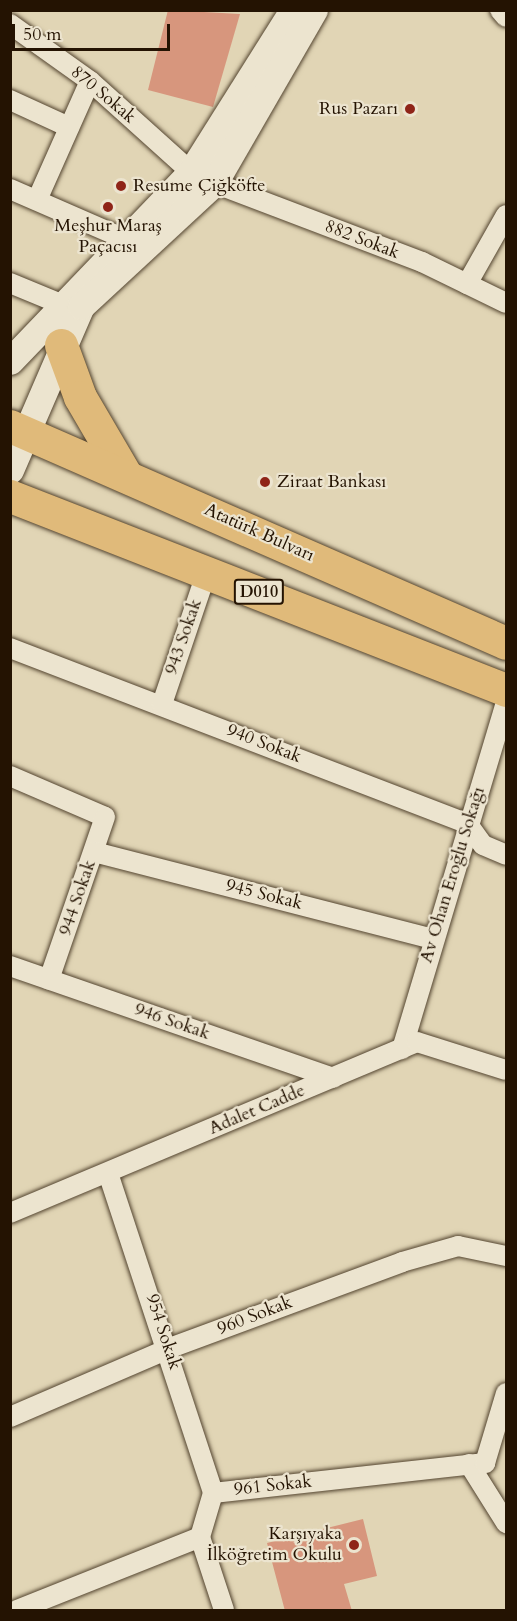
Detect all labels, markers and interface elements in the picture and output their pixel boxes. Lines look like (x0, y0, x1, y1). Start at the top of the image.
scale bar (15, 12, 172, 50)
text: 50 m (23, 22, 62, 47)
street label: 870 Sokak (66, 62, 140, 128)
place label: Rus Pazarı (319, 98, 398, 120)
marker: Rus Pazarı (403, 102, 417, 116)
place label: Resume Çiğköfte (133, 175, 265, 197)
marker: Resume Çiğköfte (114, 179, 128, 193)
marker: Meşhur Maraş Paçacısı (101, 200, 115, 214)
place label: Meşhur Maraş Paçacısı (54, 216, 162, 258)
street label: 882 Sokak (322, 216, 402, 264)
place label: Ziraat Bankası (277, 471, 386, 493)
marker: Ziraat Bankası (258, 475, 272, 489)
street label: Atatürk Bulvarı (201, 499, 317, 567)
road number: D010 (234, 579, 284, 605)
street label: 943 Sokak (161, 596, 207, 678)
street label: 940 Sokak (224, 720, 304, 768)
street label: Av Ohan Eroğlu Sokağı (416, 784, 490, 966)
street label: 944 Sokak (55, 857, 101, 939)
street label: 945 Sokak (223, 875, 305, 915)
street label: 946 Sokak (131, 999, 213, 1045)
street label: Adalet Cadde (206, 1080, 308, 1140)
street label: 954 Sokak (141, 1291, 185, 1373)
street label: 960 Sokak (215, 1292, 295, 1340)
street label: 961 Sokak (233, 1471, 313, 1501)
place label: Karşıyaka İlköğretim Okulu (207, 1524, 342, 1567)
marker: Karşıyaka İlköğretim Okulu (347, 1538, 361, 1552)

